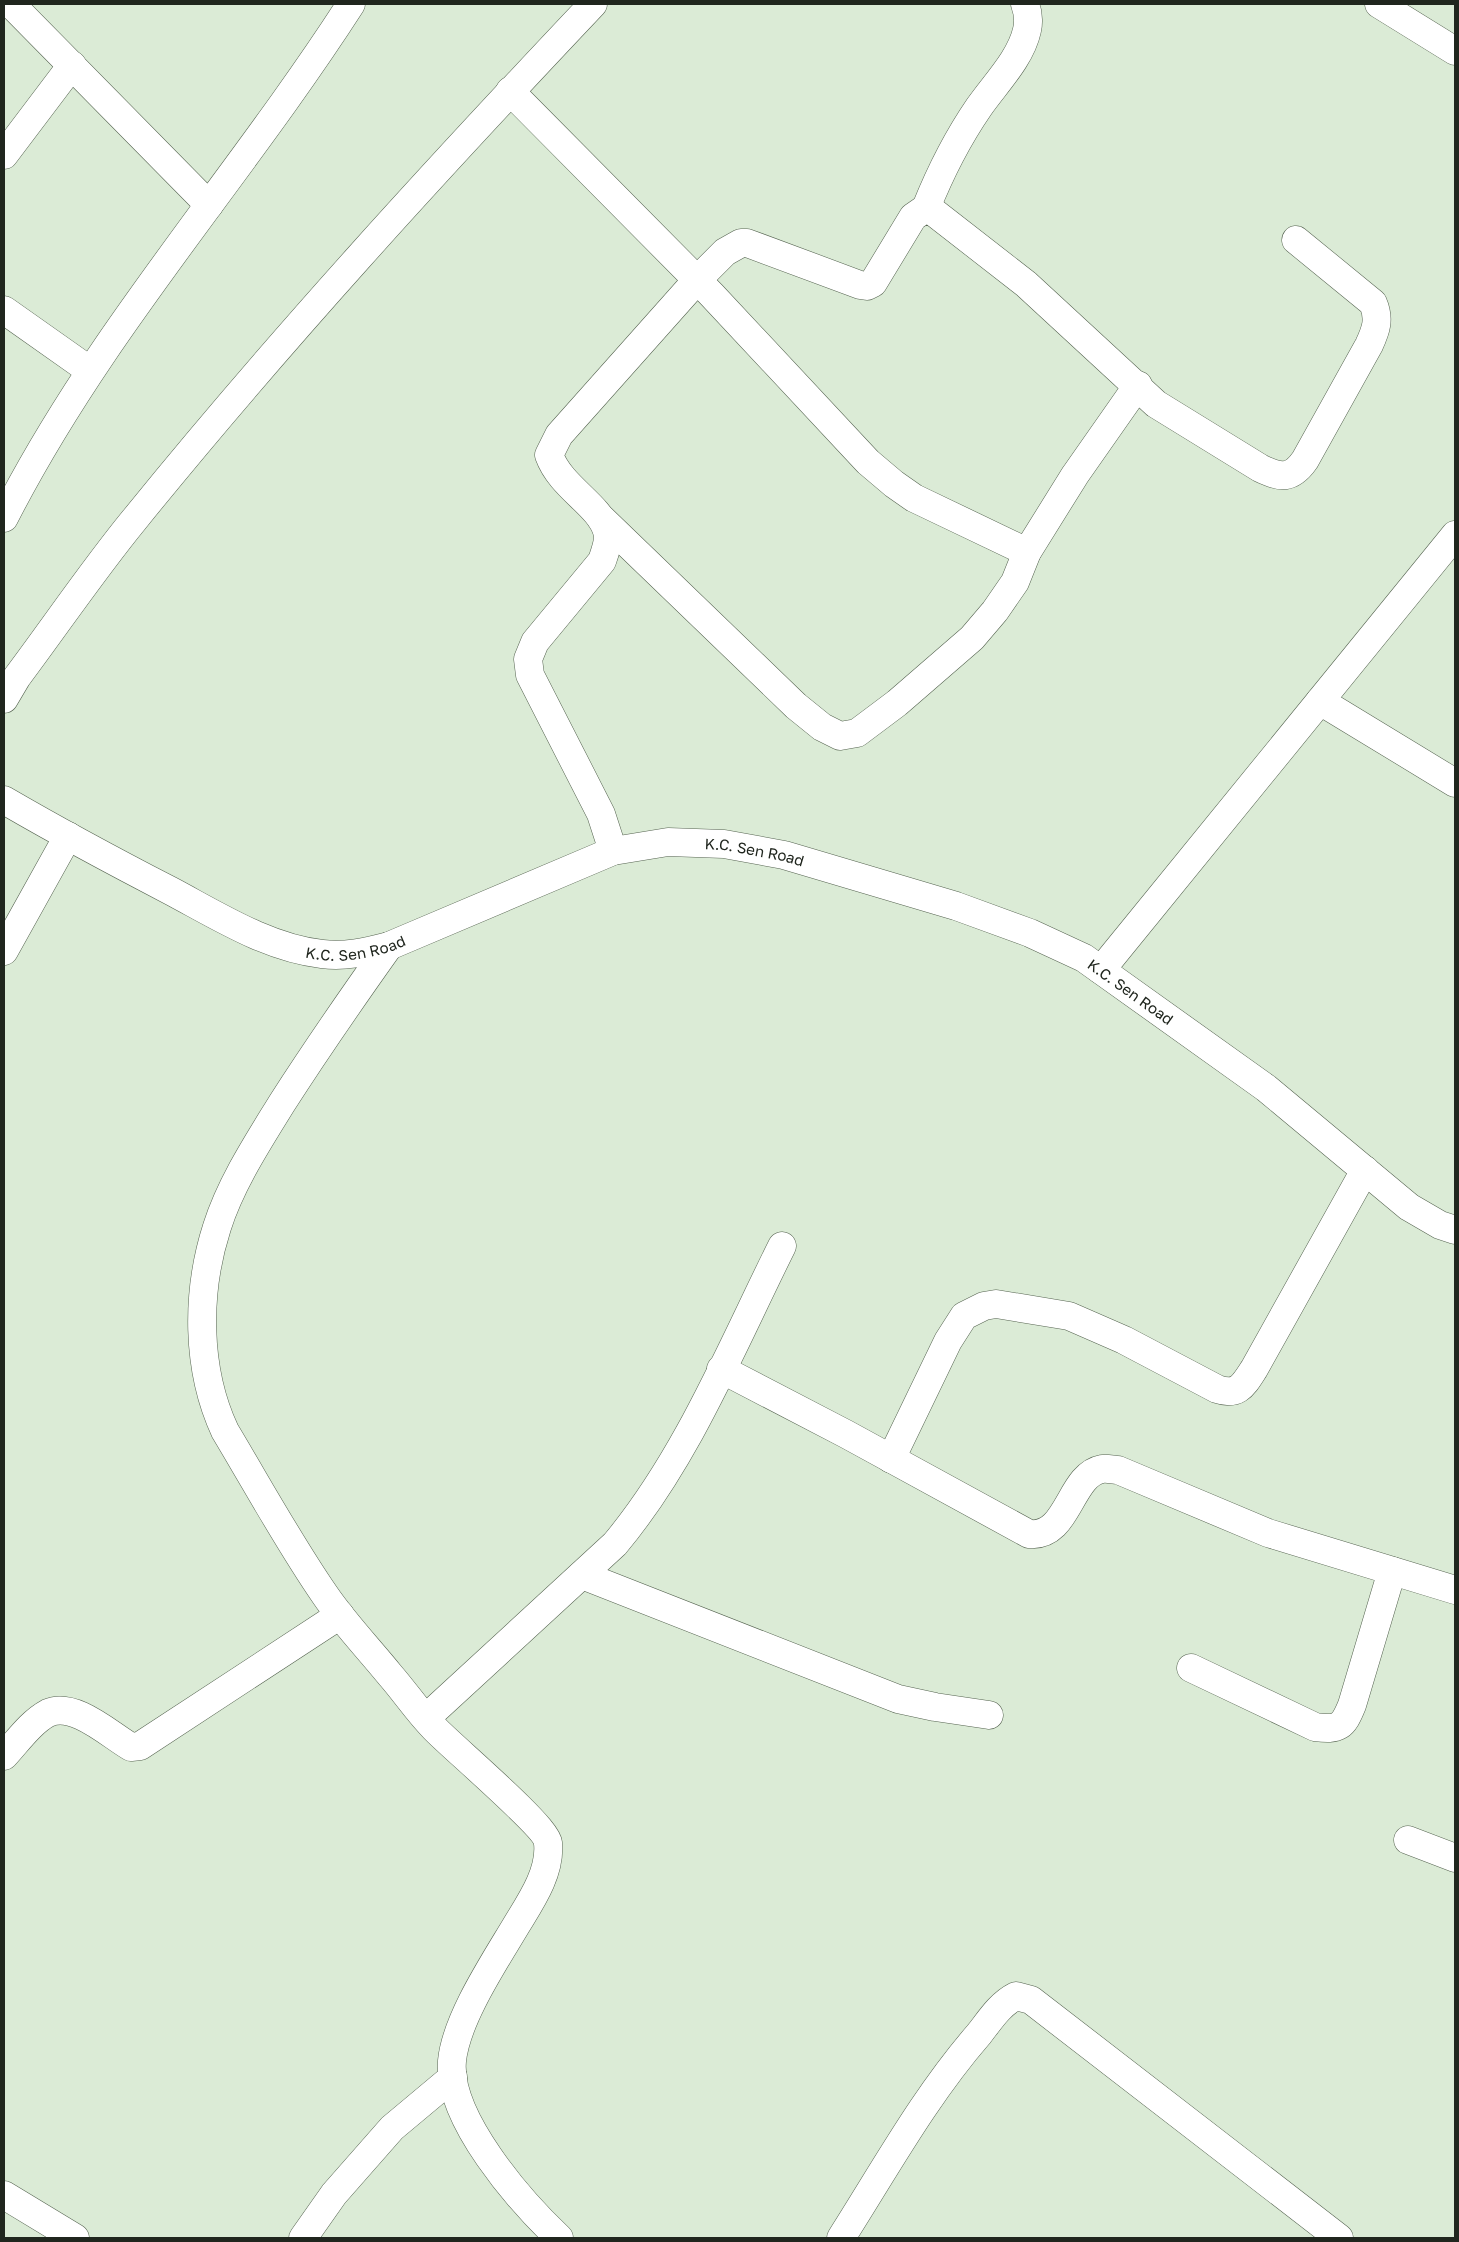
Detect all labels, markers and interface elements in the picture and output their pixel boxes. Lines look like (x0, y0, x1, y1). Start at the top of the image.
street label: K.C. Sen Road (704, 834, 806, 869)
street label: K.C. Sen Road (304, 931, 408, 964)
street label: K.C. Sen Road (1084, 955, 1177, 1028)

